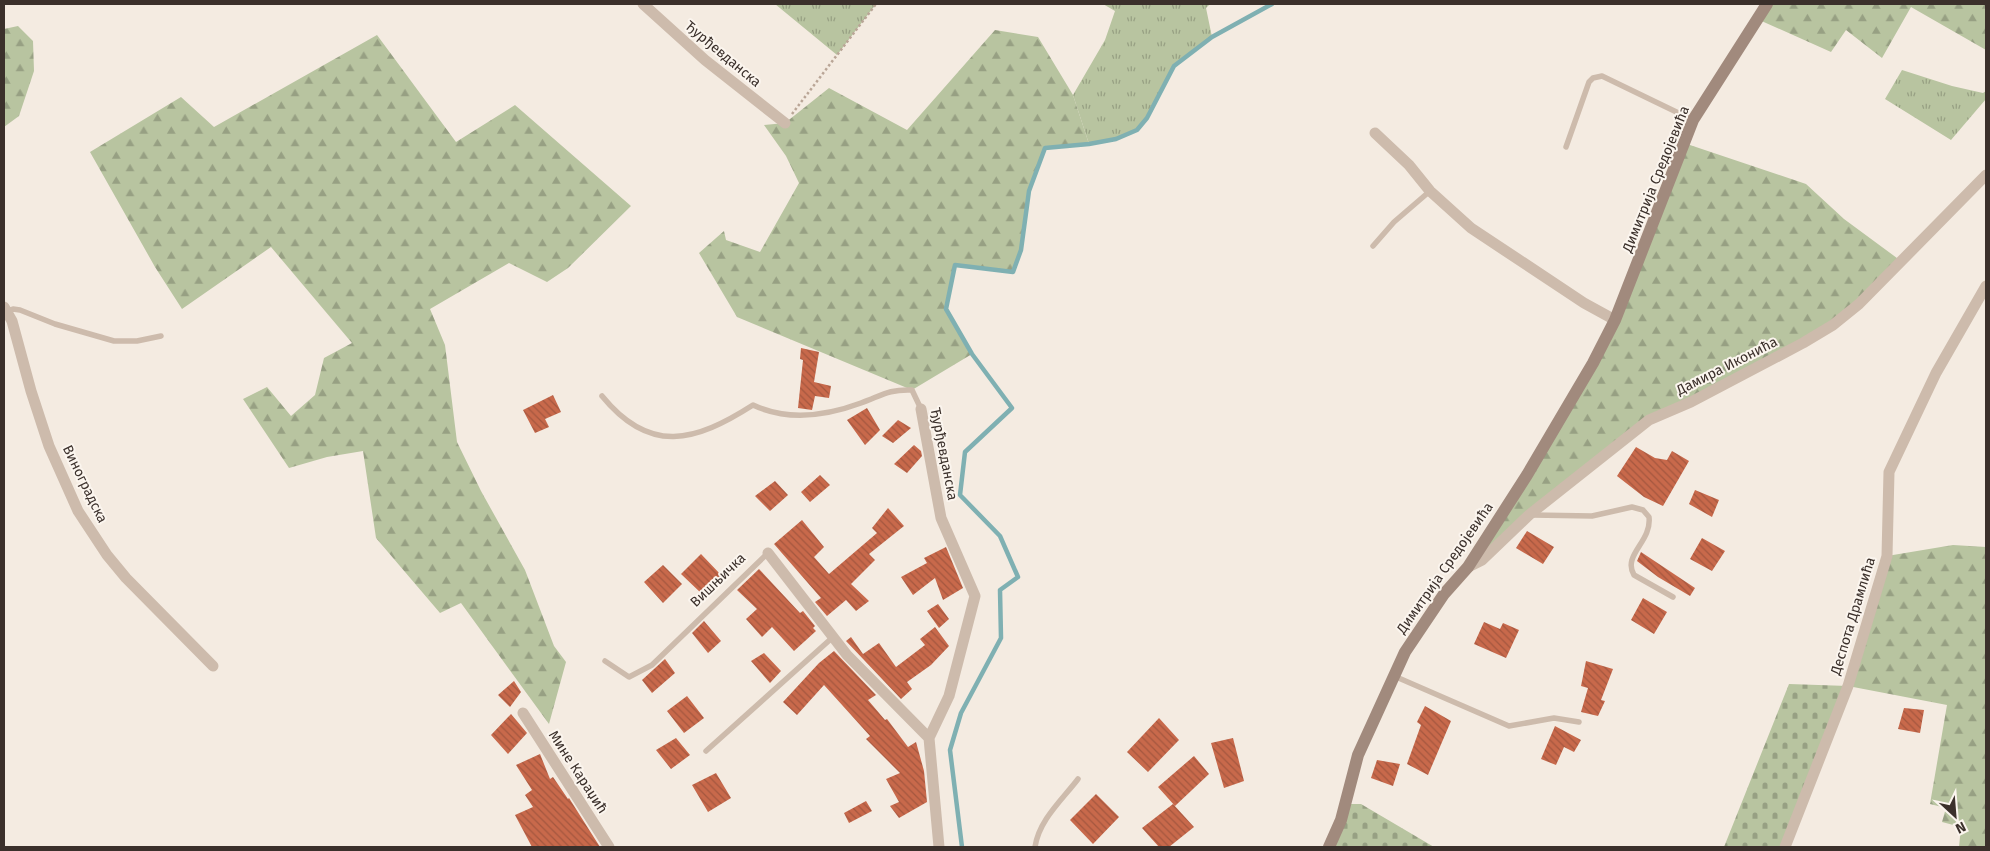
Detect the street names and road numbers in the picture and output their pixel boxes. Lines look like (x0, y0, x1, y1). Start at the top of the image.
street label: Ђурђевданска (682, 17, 764, 91)
street label: Димитрија Средојевића (1618, 103, 1693, 256)
street label: Дамира Иконића (1673, 333, 1780, 399)
street label: Ђурђевданска (927, 406, 961, 502)
street label: Виноградска (59, 442, 111, 526)
street label: Димитрија Средојевића (1393, 499, 1497, 638)
street label: Вишњичка (687, 549, 749, 611)
street label: Деспота Драмлића (1827, 555, 1879, 678)
street label: Мине Караџић (545, 727, 611, 817)

